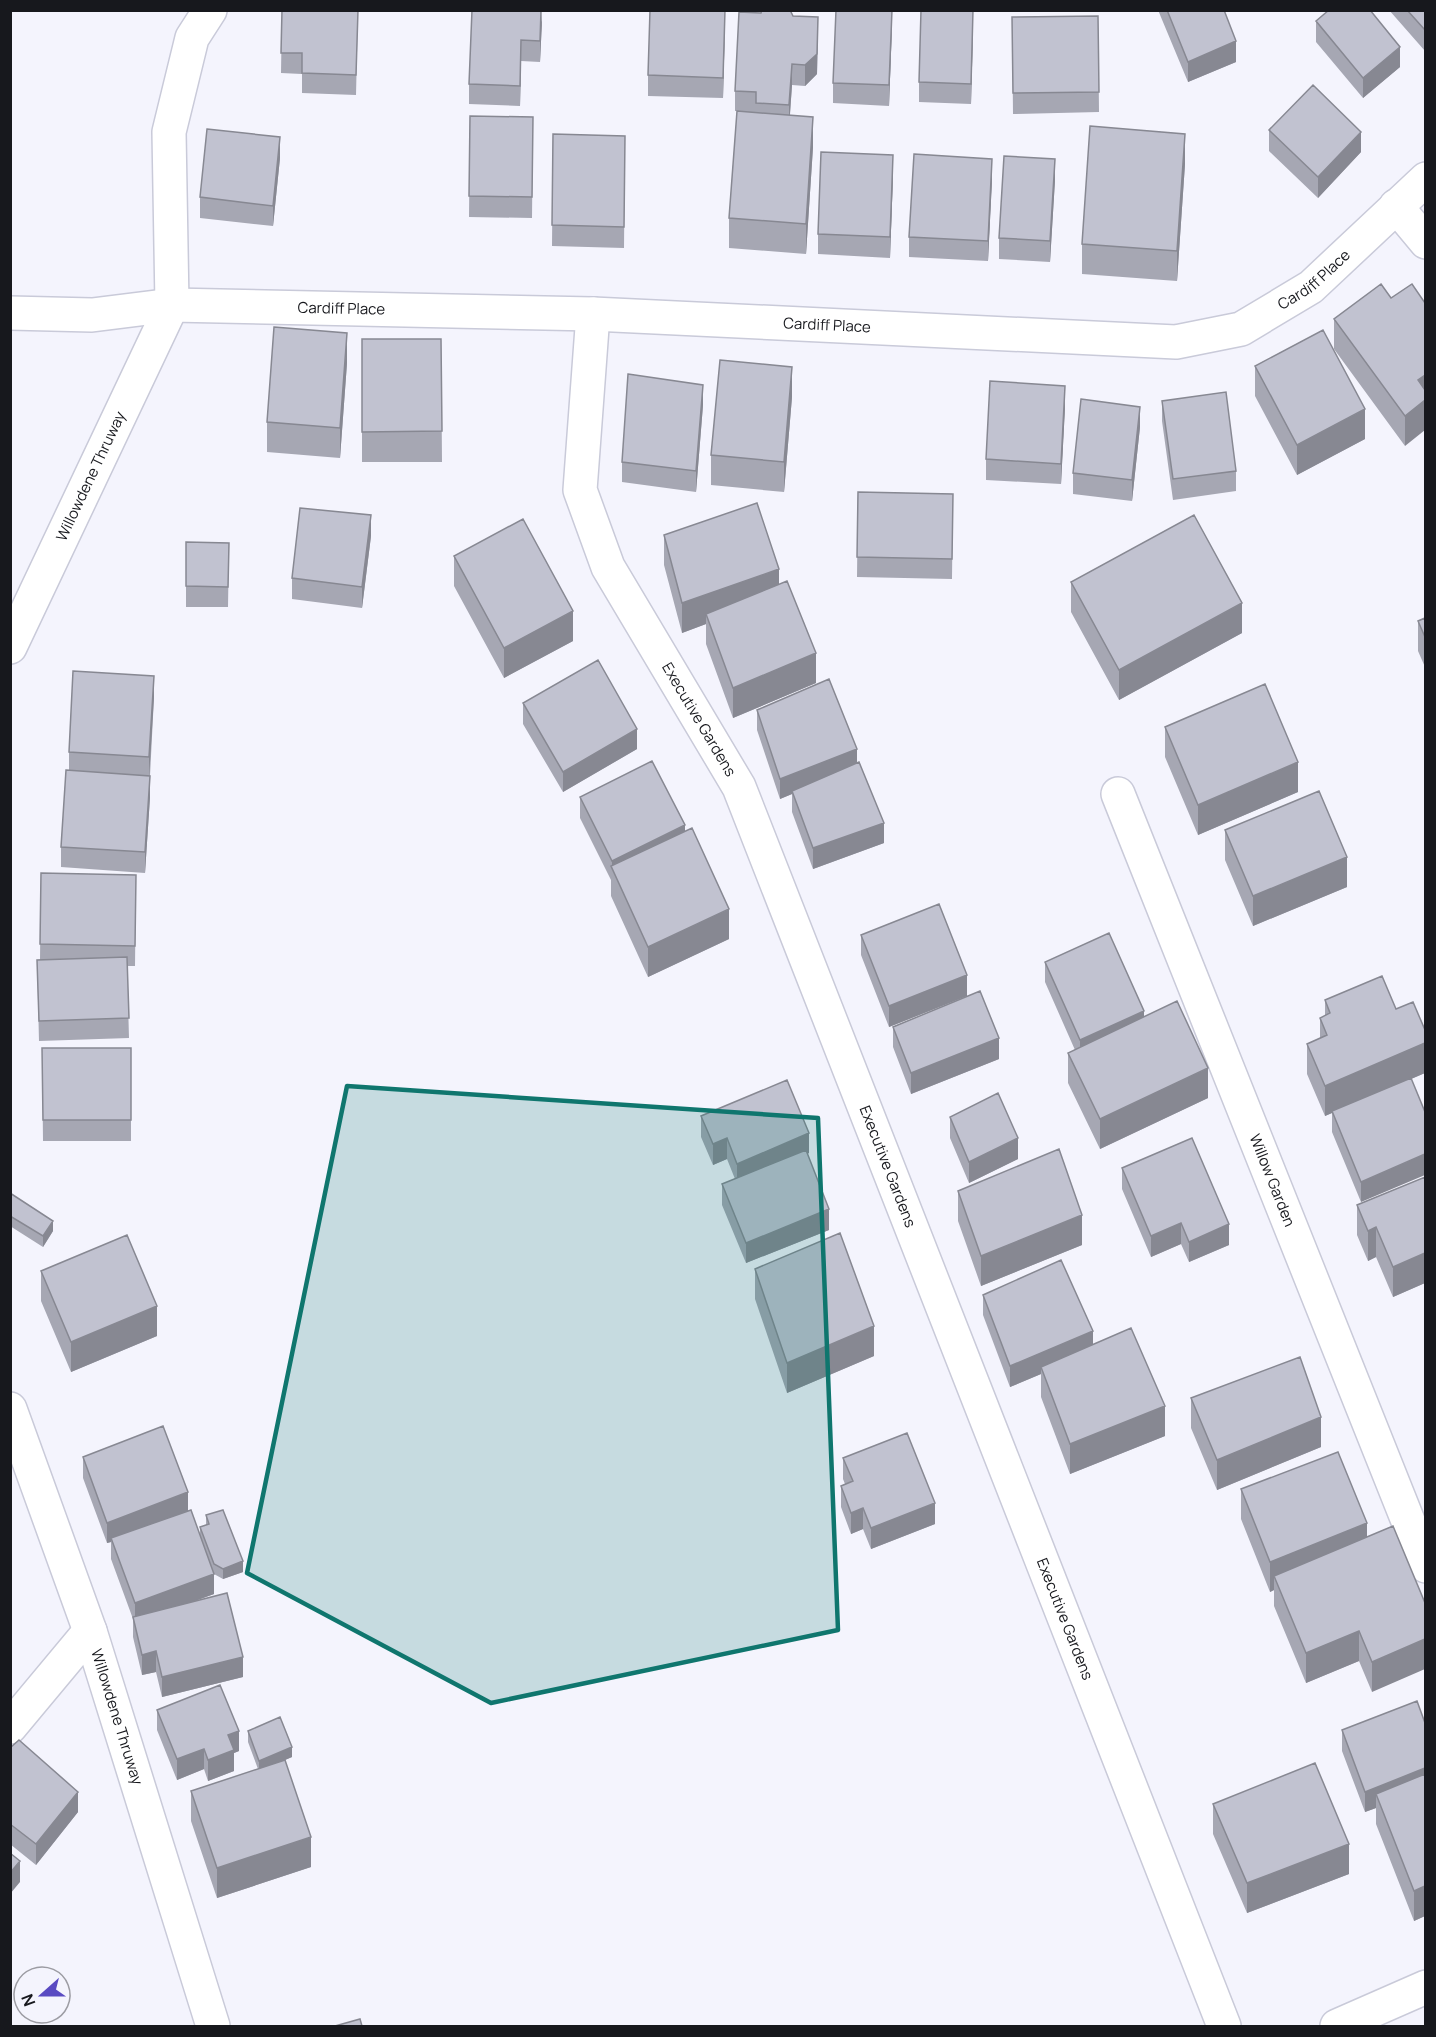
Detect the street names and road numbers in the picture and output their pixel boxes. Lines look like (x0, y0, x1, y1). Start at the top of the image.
street label: Cardiff Place (1274, 244, 1355, 315)
street label: Cardiff Place (297, 297, 385, 320)
street label: Cardiff Place (783, 312, 871, 337)
street label: Willowdene Thruway (51, 408, 130, 544)
street label: Executive Gardens (657, 658, 741, 780)
street label: Executive Gardens (855, 1102, 921, 1230)
street label: Willow Garden (1245, 1131, 1301, 1230)
street label: Executive Gardens (1032, 1555, 1099, 1683)
street label: Willowdene Thruway (86, 1646, 148, 1787)

